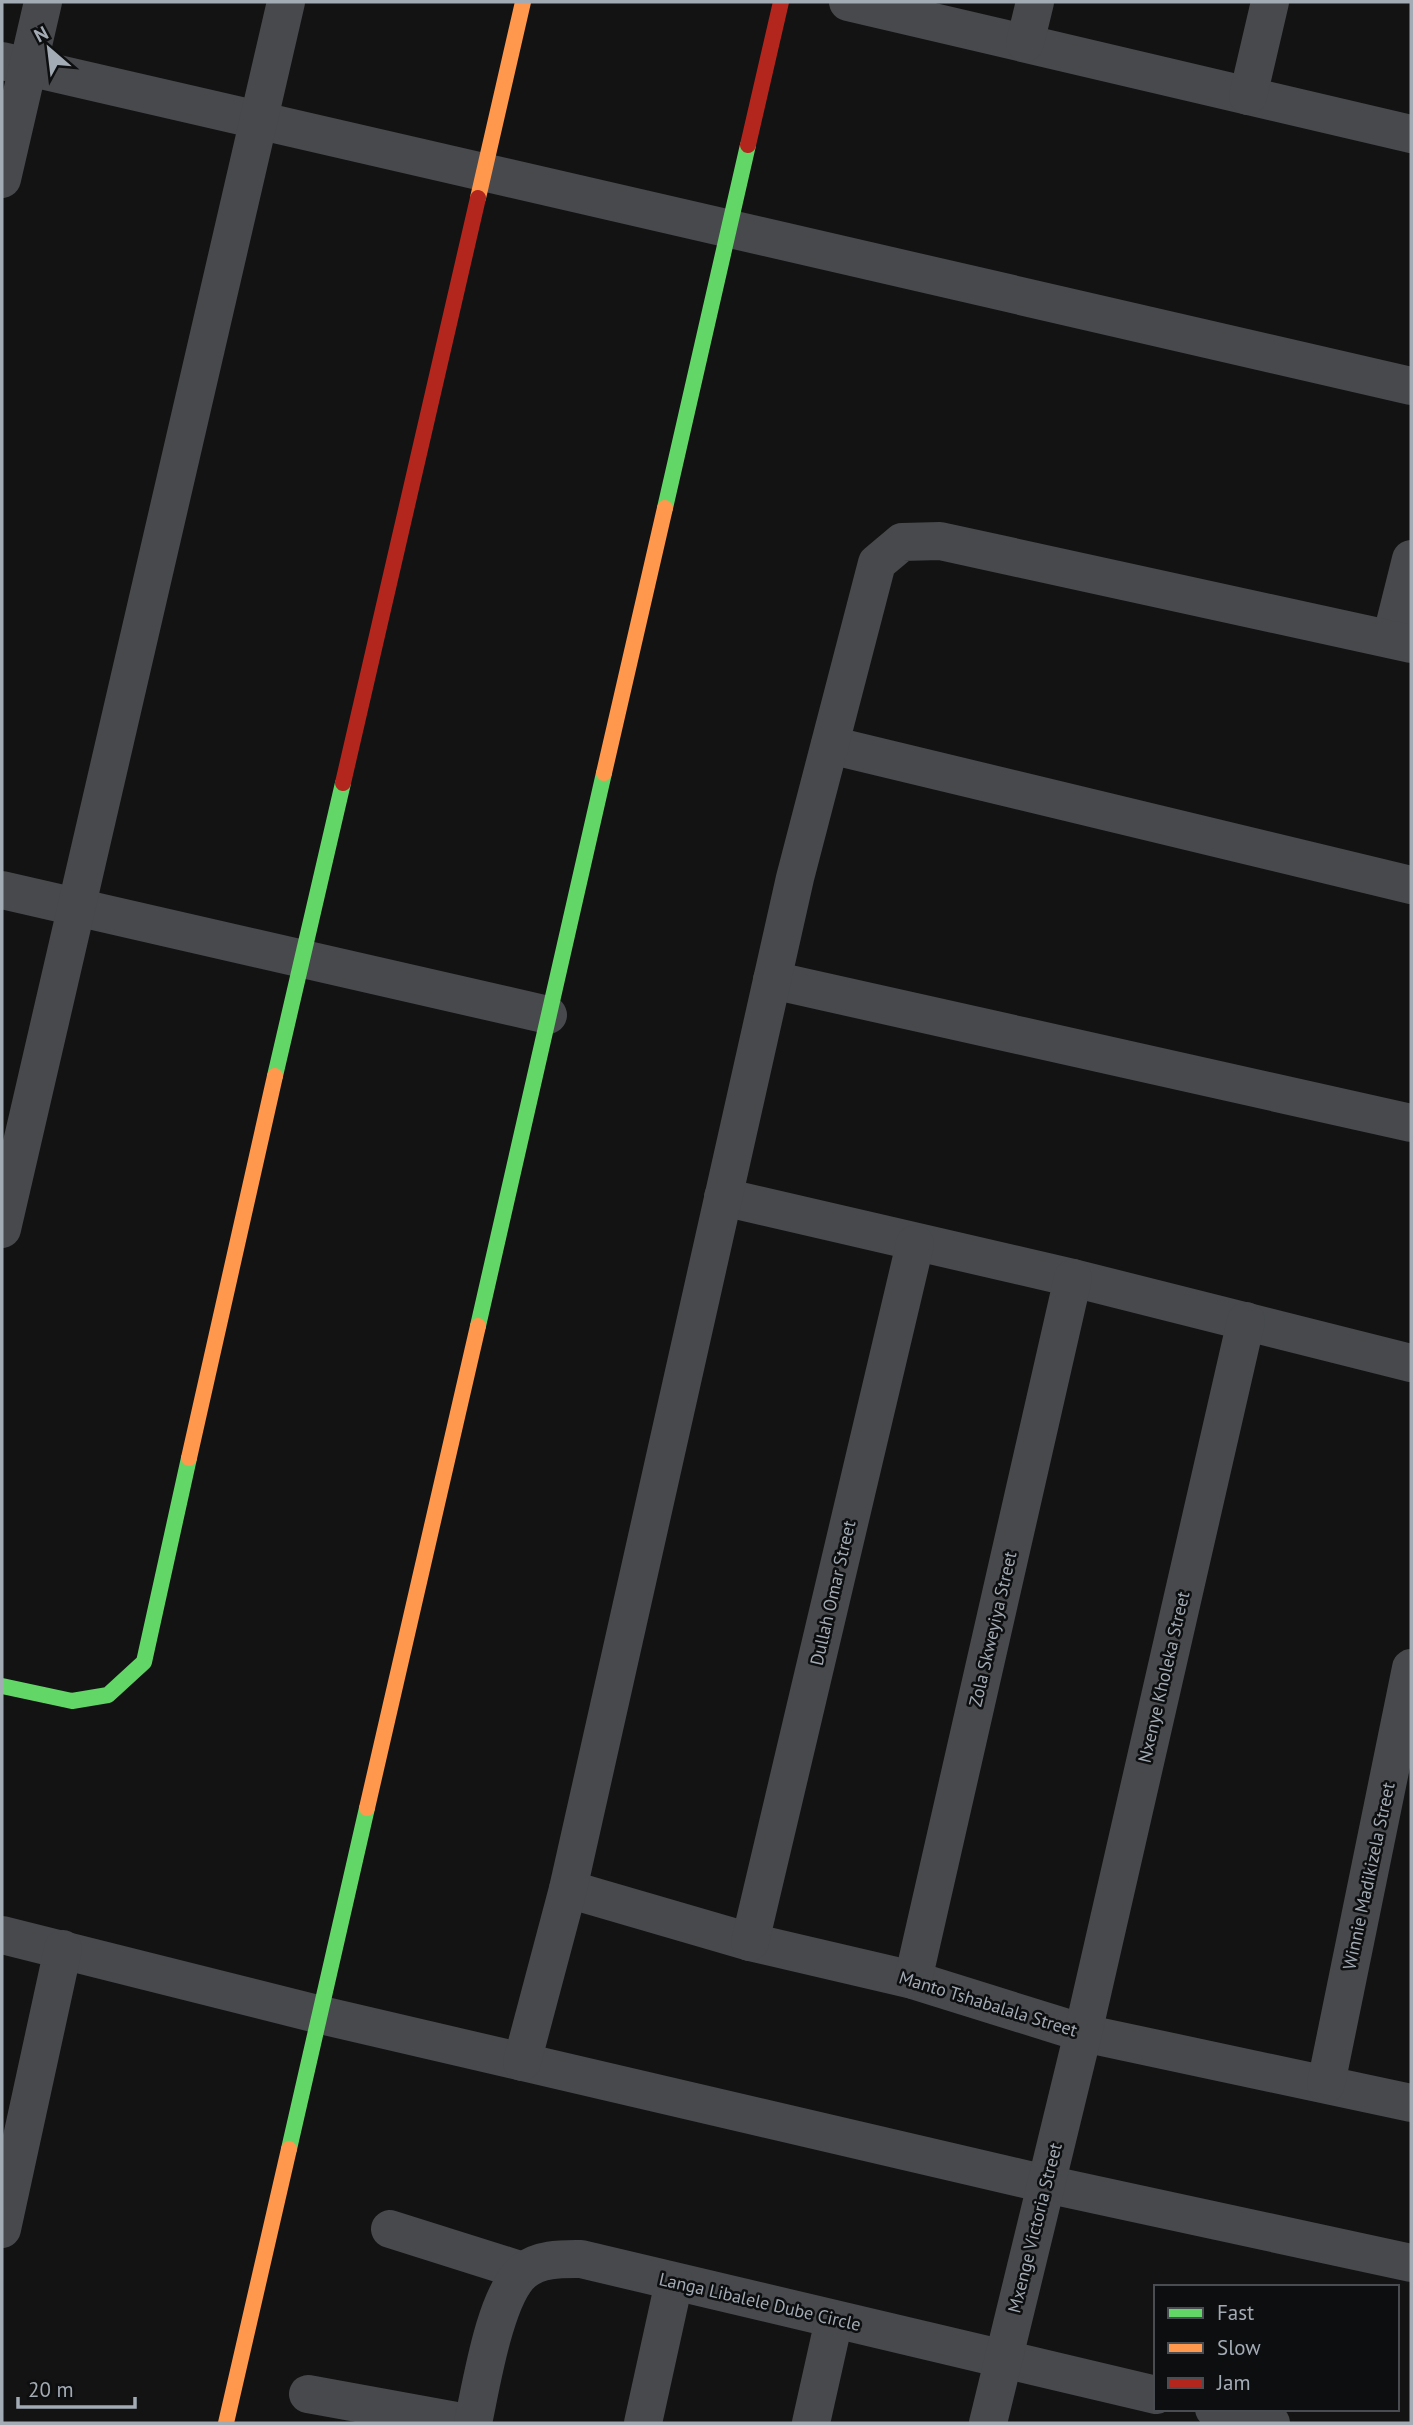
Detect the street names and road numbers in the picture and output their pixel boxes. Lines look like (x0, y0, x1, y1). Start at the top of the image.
street label: Dullah Omar Street (805, 1518, 860, 1668)
street label: Zola Skweyiya Street (963, 1549, 1022, 1709)
street label: Nxenye Kholeka Street (1133, 1589, 1194, 1765)
street label: Winnie Madikizela Street (1337, 1780, 1400, 1972)
street label: Manto Tshabalala Street (896, 1965, 1080, 2042)
street label: Mxenge Victoria Street (1002, 2140, 1067, 2315)
street label: Langa Libalele Dube Circle (657, 2267, 863, 2336)

